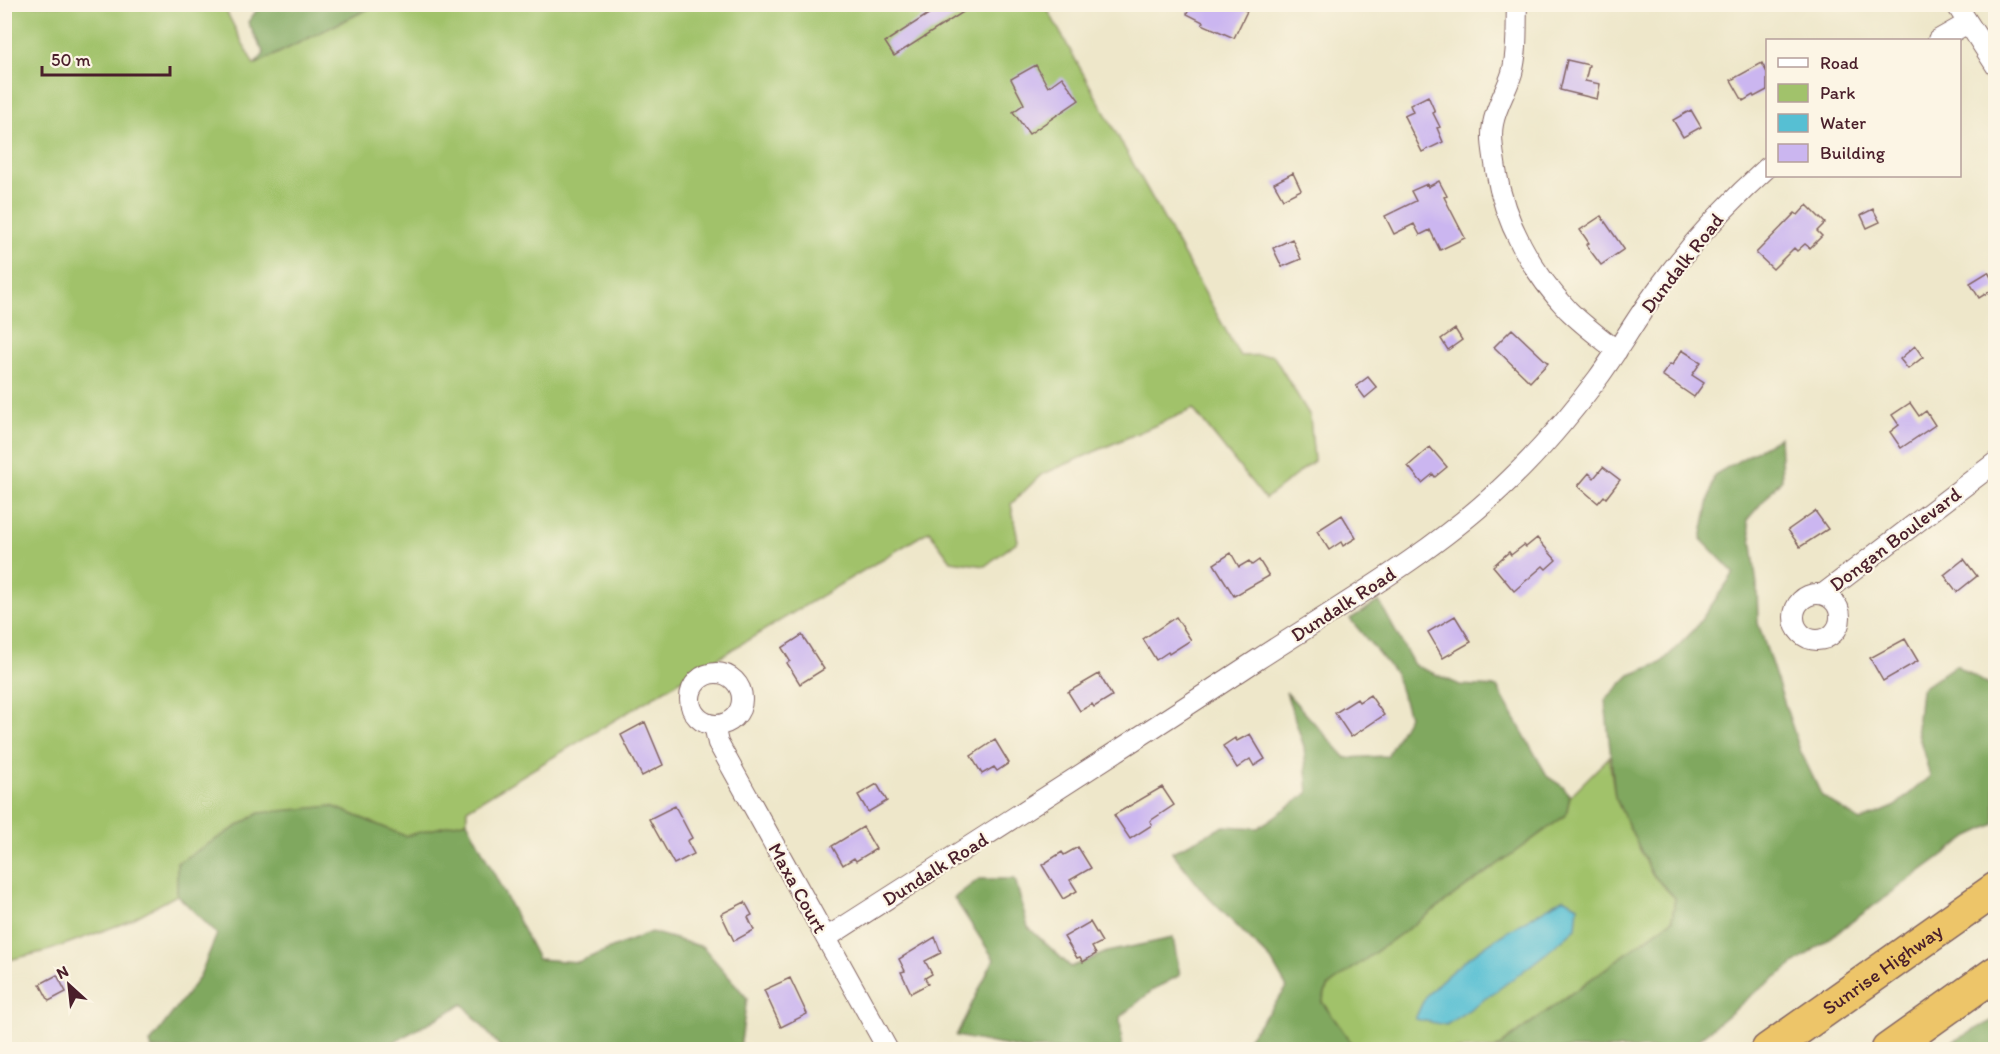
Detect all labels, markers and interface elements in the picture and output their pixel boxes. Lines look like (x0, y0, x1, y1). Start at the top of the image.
scale bar (42, 39, 170, 77)
legend (1766, 39, 1961, 177)
text: 50 m (51, 49, 91, 71)
text: Road (1820, 52, 1859, 74)
text: Park (1820, 82, 1855, 104)
text: Water (1820, 112, 1866, 134)
text: Building (1820, 142, 1886, 164)
street label: Dundalk Road (1636, 208, 1729, 318)
street label: Dongan Boulevard (1824, 482, 1966, 596)
street label: Dundalk Road (1286, 561, 1400, 647)
street label: Dundalk Road (878, 827, 992, 911)
street label: Maxa Court (763, 839, 833, 937)
street label: Sunrise Highway (1818, 918, 1948, 1020)
north arrow (39, 955, 99, 1015)
text: N (53, 961, 72, 983)

